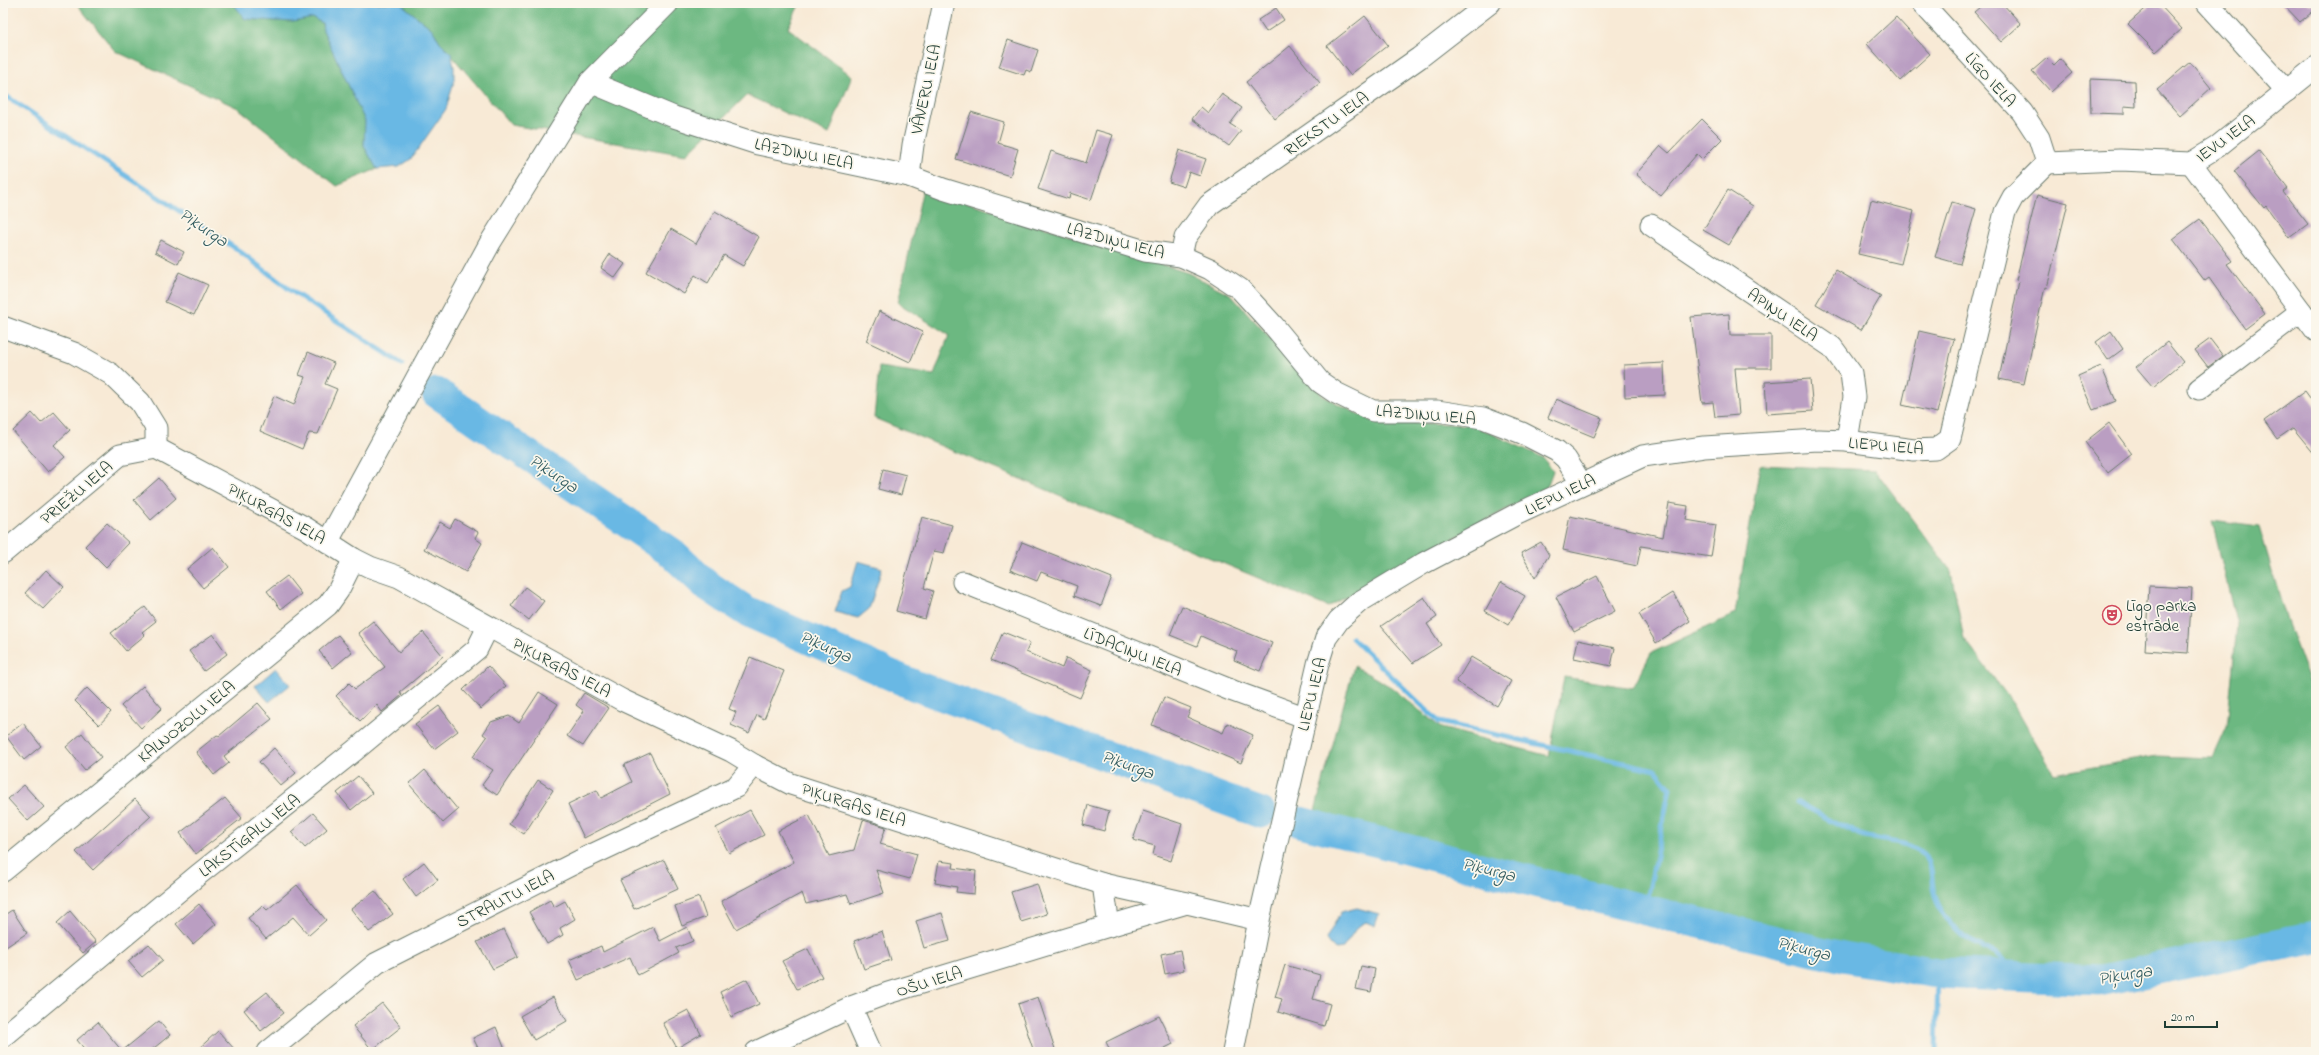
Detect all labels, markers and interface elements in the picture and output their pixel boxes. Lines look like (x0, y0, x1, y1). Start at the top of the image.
street label: VĀVERU IELA (905, 42, 948, 138)
street label: LĪGO IELA (1958, 47, 2022, 113)
street label: RIEKSTU IELA (1279, 86, 1374, 163)
street label: IEVU IELA (2191, 109, 2261, 169)
street label: LAZDIŅU IELA (752, 132, 855, 177)
water label: Piķurga (173, 203, 233, 255)
street label: LAZDIŅU IELA (1064, 216, 1167, 267)
street label: APIŅU IELA (1742, 282, 1823, 348)
street label: LAZDIŅU IELA (1375, 399, 1477, 432)
street label: LIEPU IELA (1847, 431, 1925, 462)
water label: Piķurga (523, 449, 583, 501)
street label: PRIEŽU IELA (35, 455, 119, 531)
street label: LIEPU IELA (1521, 468, 1600, 523)
street label: PIĶURGAS IELA (223, 477, 330, 552)
place label: Līgo parka estrāde (2126, 594, 2196, 639)
theatre icon: Līgo parka estrāde (2101, 604, 2123, 626)
street label: LĪDACIŅU IELA (1079, 621, 1185, 683)
water label: Piķurga (795, 625, 855, 671)
street label: PIĶURGAS IELA (507, 632, 615, 705)
street label: LIEPU IELA (1291, 655, 1334, 734)
street label: KALNOZOLU IELA (133, 675, 241, 769)
water label: Piķurga (1097, 744, 1157, 787)
street label: PIĶURGAS IELA (798, 777, 909, 834)
street label: LAKSTĪGALU IELA (194, 788, 306, 884)
water label: Piķurga (1459, 852, 1518, 890)
street label: STRAUTU IELA (452, 864, 559, 935)
water label: Piķurga (1774, 931, 1833, 969)
water label: Piķurga (2097, 959, 2154, 993)
street label: OŠU IELA (893, 961, 966, 1004)
scale bar (2165, 1003, 2217, 1029)
text: 20 m (2171, 1009, 2194, 1027)

